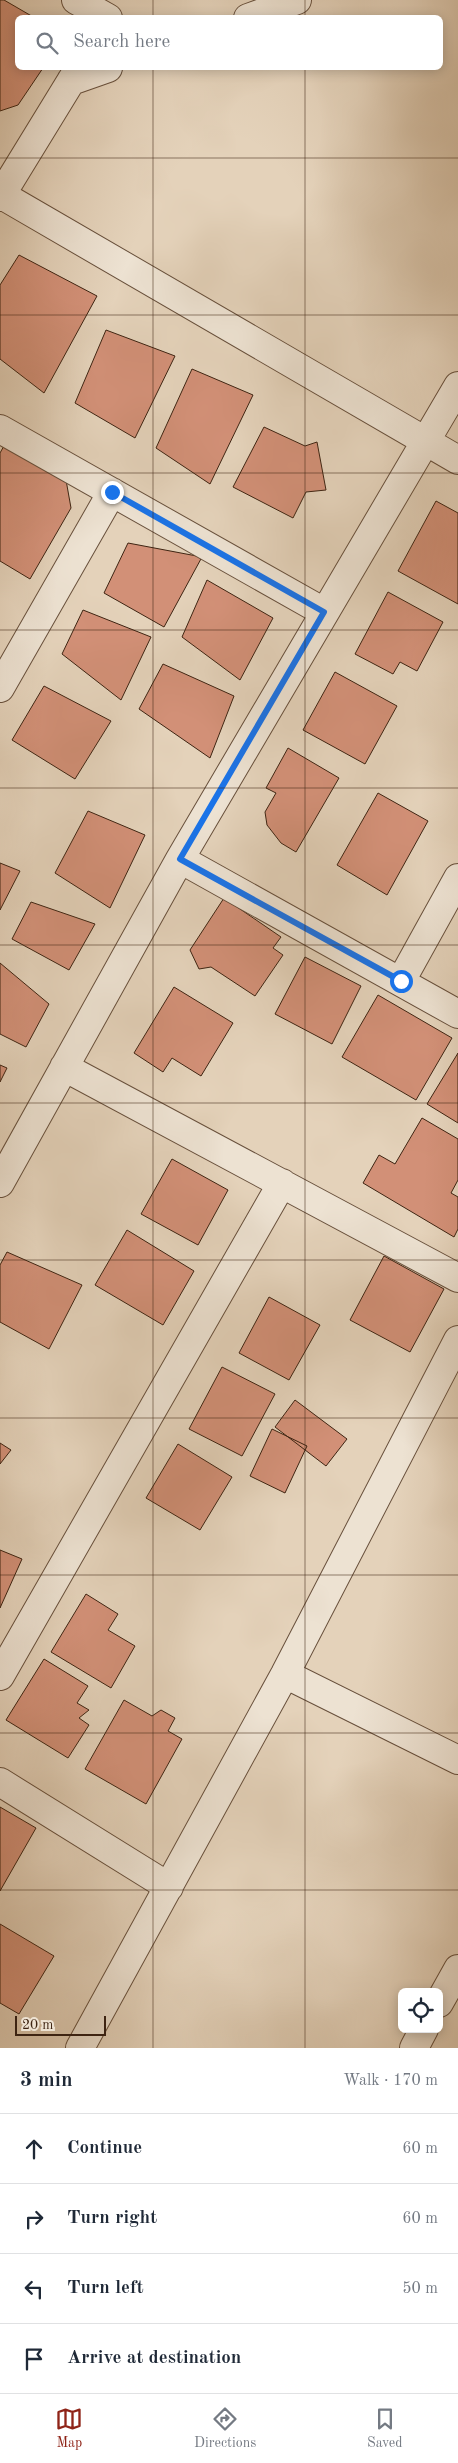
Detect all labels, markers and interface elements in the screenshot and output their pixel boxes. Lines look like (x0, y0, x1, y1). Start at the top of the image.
search box (15, 15, 443, 70)
icon: search (33, 29, 61, 57)
text: Search here (73, 33, 170, 52)
route end (101, 481, 124, 504)
route start (390, 970, 413, 993)
map controls (398, 1988, 443, 2033)
button: locate (398, 1988, 443, 2033)
scale bar (15, 2013, 106, 2036)
text: 20 m (22, 2018, 53, 2032)
text: 3 min (20, 2070, 73, 2091)
text: Walk · 170 m (343, 2073, 438, 2089)
icon: ahead (20, 2135, 48, 2163)
text: Continue (67, 2139, 142, 2158)
text: 60 m (402, 2141, 438, 2157)
icon: right (20, 2205, 48, 2233)
text: Turn right (67, 2209, 157, 2228)
text: 60 m (402, 2211, 438, 2227)
icon: left (20, 2275, 48, 2303)
text: Turn left (67, 2279, 144, 2298)
text: 50 m (402, 2281, 438, 2297)
icon: arrive (20, 2345, 48, 2373)
text: Arrive at destination (67, 2349, 241, 2368)
tab: Map (55, 2405, 83, 2452)
tab: Directions (194, 2405, 256, 2452)
tab: Saved (367, 2405, 403, 2452)

